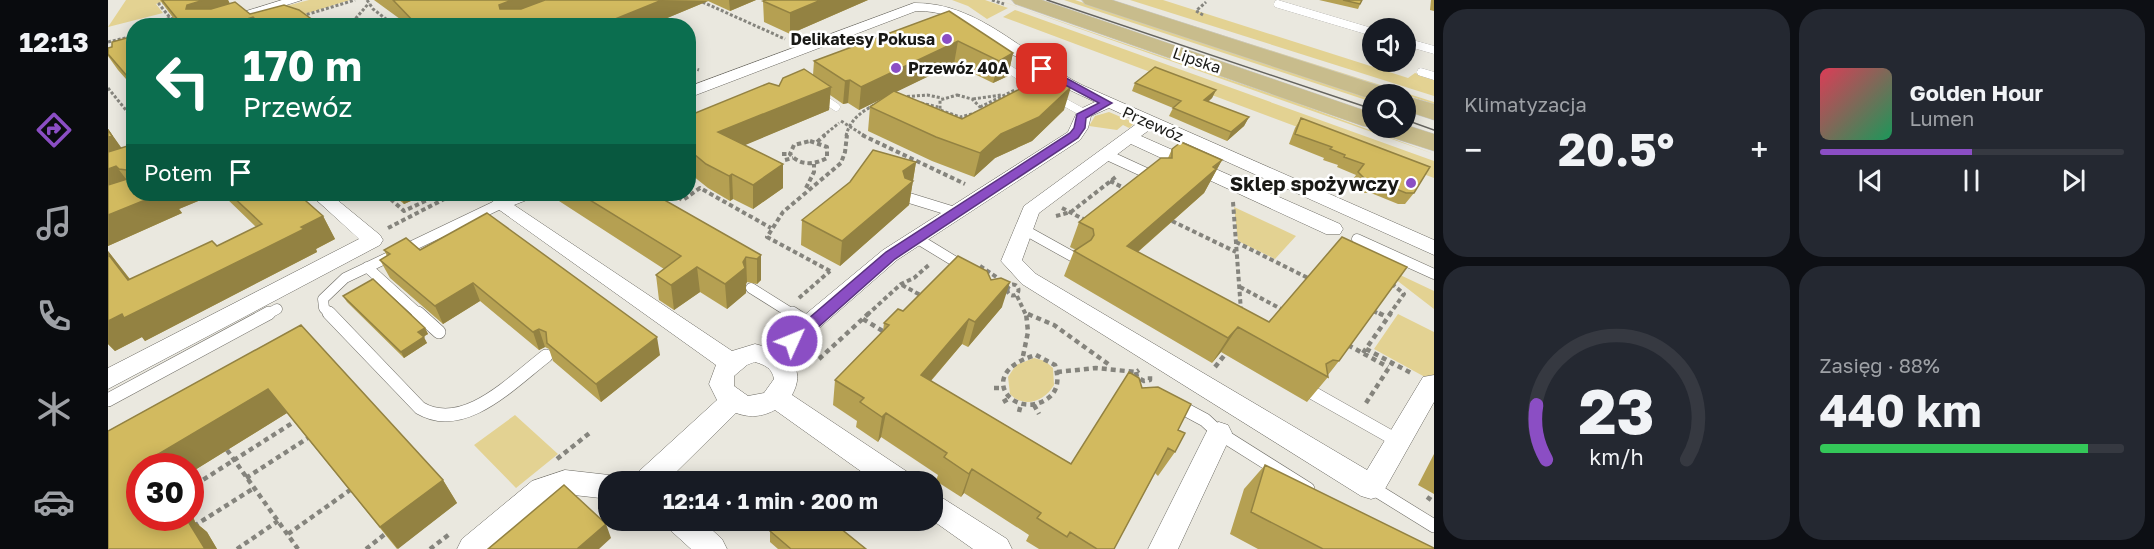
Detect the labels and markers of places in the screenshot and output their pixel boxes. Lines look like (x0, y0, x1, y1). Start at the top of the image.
place label: Delikatesy Pokusa (791, 29, 935, 49)
marker: Delikatesy Pokusa (940, 32, 954, 46)
pin (1016, 43, 1067, 94)
place label: Przewóz 40A (908, 58, 1010, 78)
marker: Przewóz 40A (889, 61, 903, 75)
place label: Sklep spożywczy (1230, 171, 1399, 195)
marker: Sklep spożywczy (1404, 176, 1418, 190)

